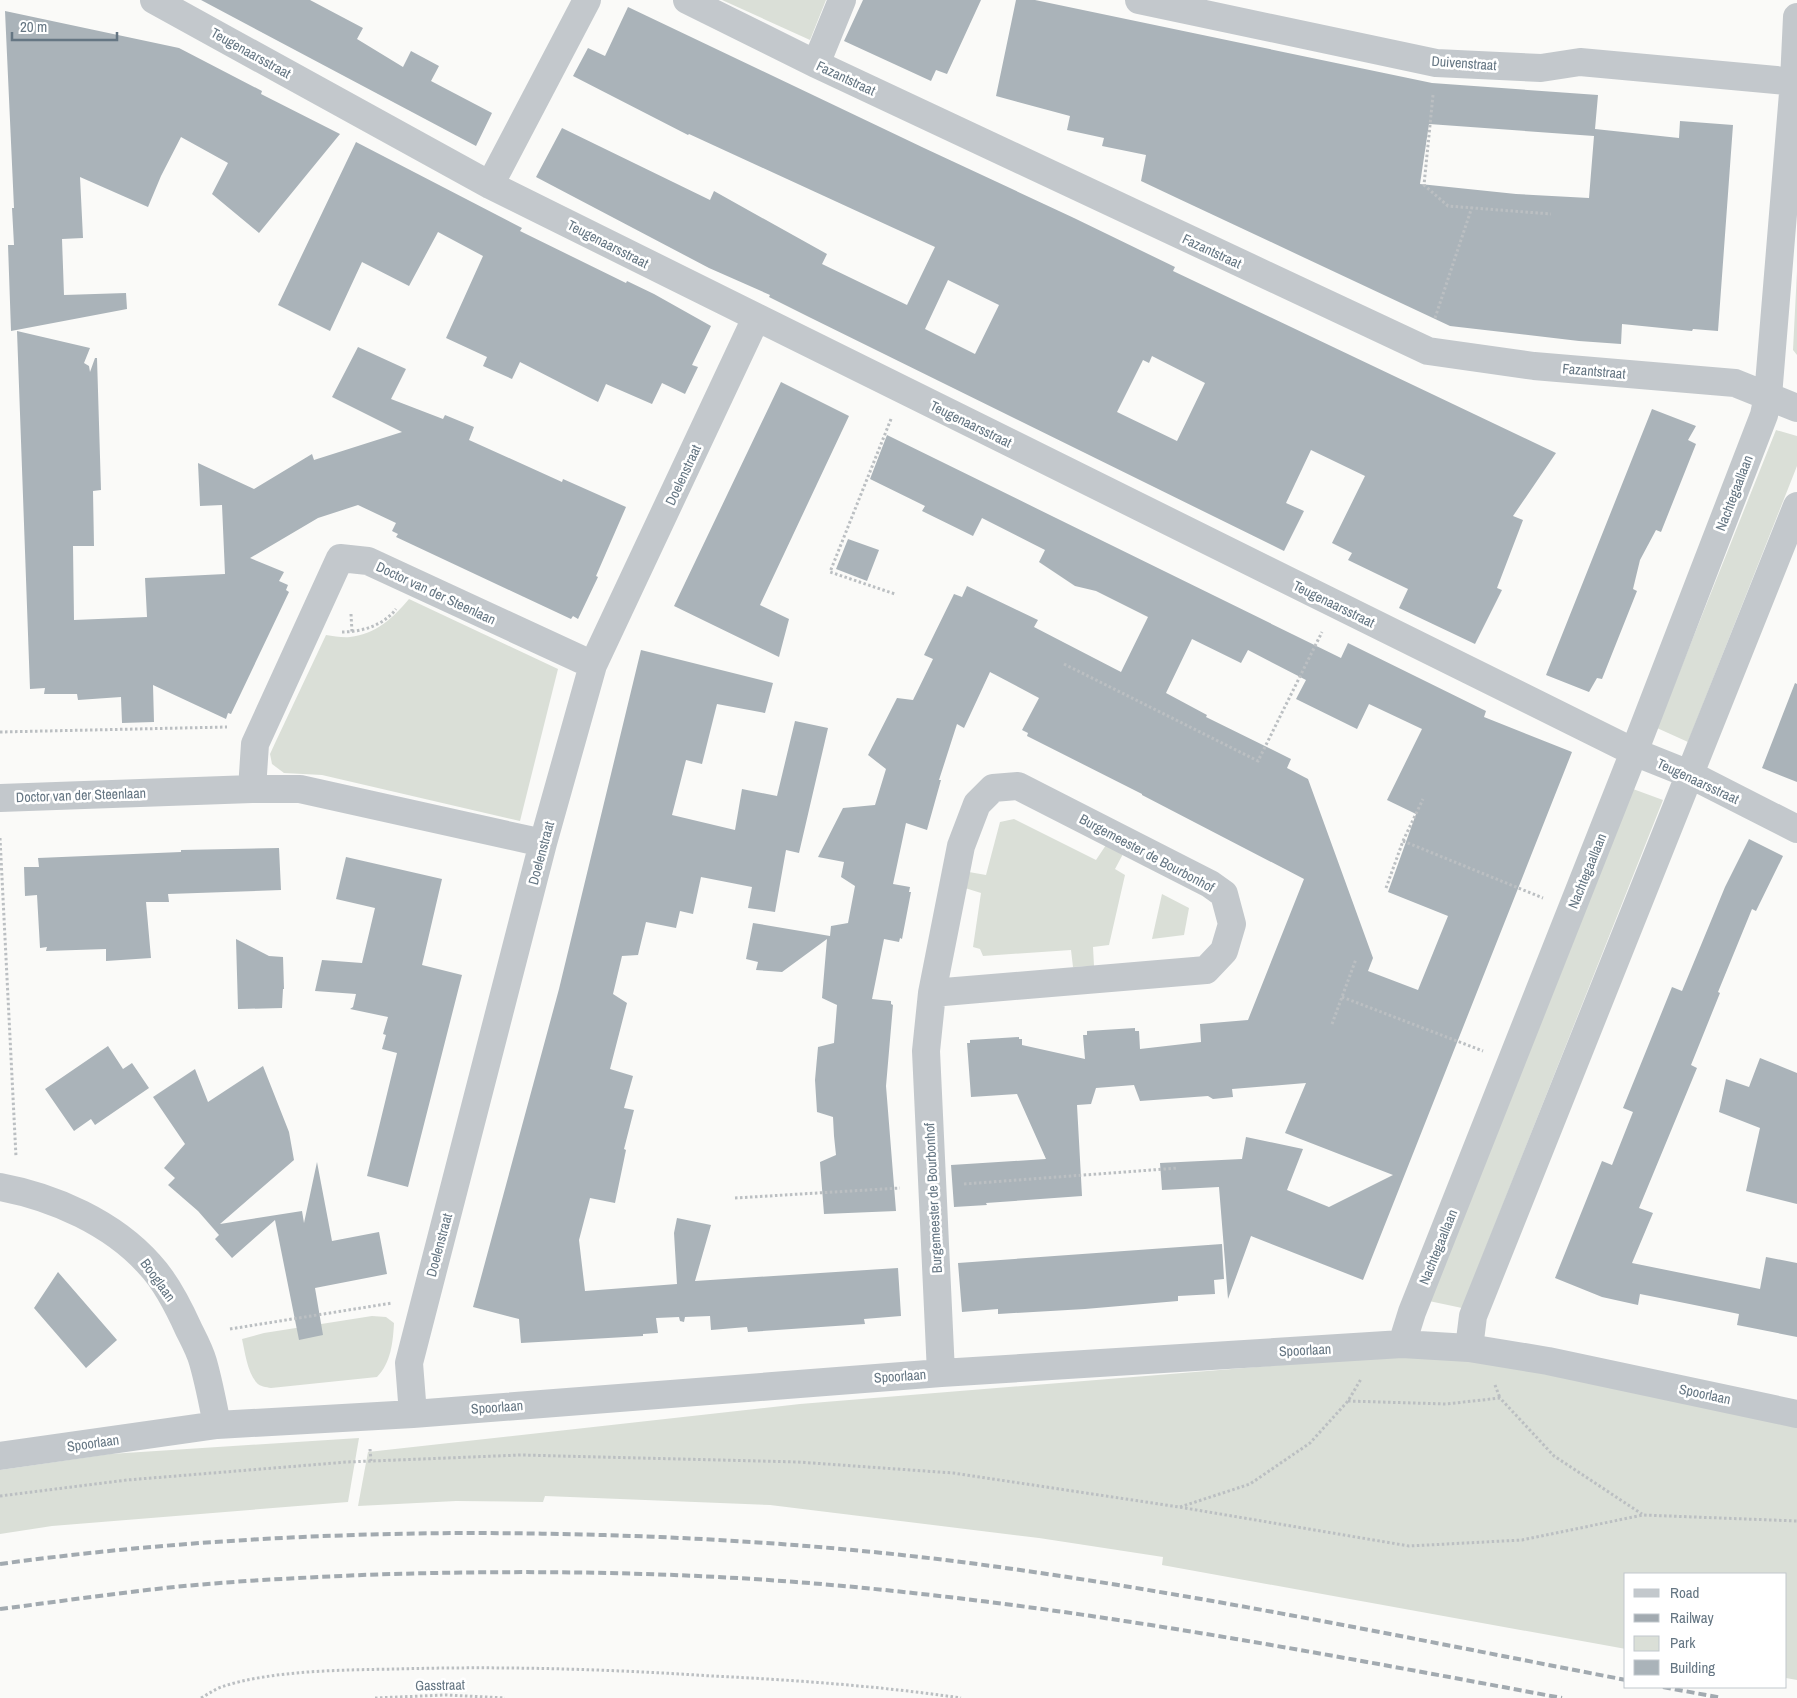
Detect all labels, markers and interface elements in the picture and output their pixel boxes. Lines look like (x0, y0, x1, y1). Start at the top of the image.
scale bar (12, 10, 118, 42)
text: 20 m (20, 16, 47, 37)
street label: Teugenaarsstraat (208, 24, 294, 82)
street label: Duivenstraat (1431, 52, 1497, 74)
street label: Fazantstraat (814, 56, 878, 100)
street label: Teugenaarsstraat (564, 216, 652, 272)
street label: Fazantstraat (1180, 229, 1244, 273)
street label: Fazantstraat (1562, 359, 1626, 383)
street label: Teugenaarsstraat (927, 396, 1015, 452)
street label: Doelenstraat (661, 442, 705, 508)
street label: Nachtegaallaan (1711, 453, 1757, 533)
street label: Doctor van der Steenlaan (373, 557, 499, 629)
street label: Teugenaarsstraat (1290, 576, 1378, 632)
street label: Teugenaarsstraat (1654, 754, 1742, 808)
street label: Doctor van der Steenlaan (16, 784, 146, 806)
street label: Burgemeester de Bourbonhof (1076, 810, 1218, 897)
street label: Doelenstraat (524, 819, 558, 887)
street label: Nachtegaallaan (1564, 831, 1610, 911)
street label: Burgemeester de Bourbonhof (920, 1122, 946, 1274)
street label: Nachtegaallaan (1415, 1207, 1461, 1287)
street label: Doelenstraat (422, 1211, 456, 1279)
street label: Booglaan (136, 1255, 180, 1305)
street label: Spoorlaan (1278, 1340, 1332, 1360)
street label: Spoorlaan (873, 1365, 927, 1387)
street label: Spoorlaan (1678, 1380, 1732, 1408)
street label: Spoorlaan (470, 1396, 524, 1418)
street label: Spoorlaan (66, 1430, 120, 1456)
legend (1624, 1573, 1787, 1688)
text: Road (1670, 1582, 1699, 1603)
text: Railway (1670, 1607, 1715, 1628)
text: Park (1670, 1632, 1696, 1653)
text: Building (1670, 1657, 1715, 1678)
street label: Gasstraat (415, 1676, 465, 1694)

